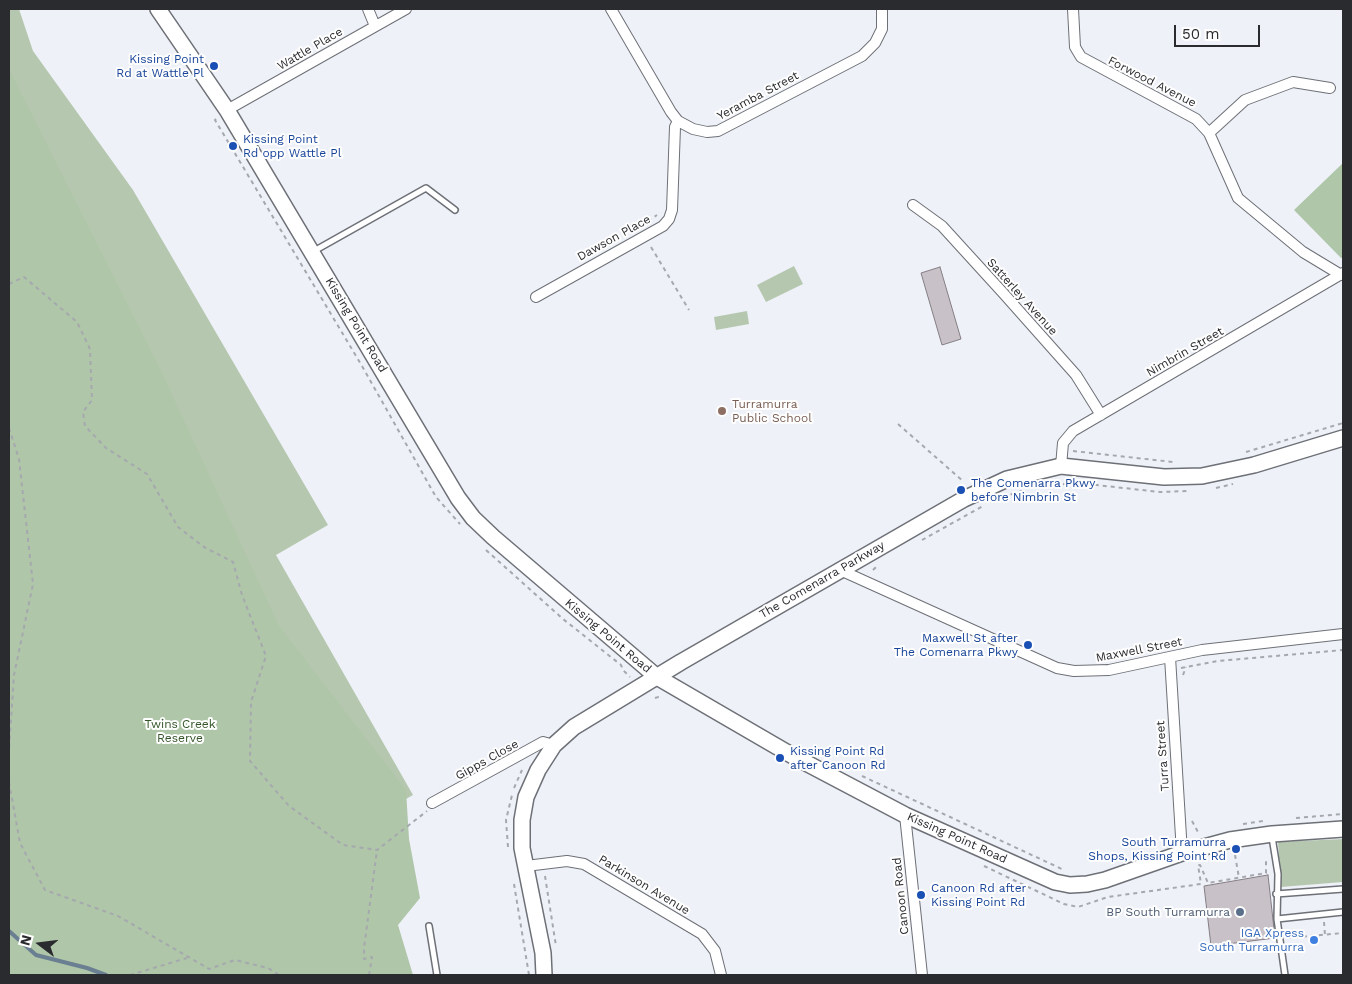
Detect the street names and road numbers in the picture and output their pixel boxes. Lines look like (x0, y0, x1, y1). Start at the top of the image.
street label: Wattle Place (275, 25, 345, 73)
street label: Forwood Avenue (1105, 54, 1199, 110)
street label: Yeramba Street (715, 68, 801, 124)
street label: Dawson Place (575, 212, 653, 264)
street label: Satterley Avenue (984, 256, 1060, 338)
street label: Kissing Point Road (322, 275, 390, 375)
street label: Nimbrin Street (1144, 324, 1226, 380)
street label: The Comenarra Parkway (757, 538, 887, 622)
street label: Kissing Point Road (562, 596, 654, 676)
street label: Maxwell Street (1095, 635, 1183, 665)
street label: Turra Street (1153, 720, 1173, 792)
street label: Gipps Close (453, 737, 521, 783)
street label: Kissing Point Road (905, 809, 1009, 867)
street label: Parkinson Avenue (596, 852, 692, 918)
street label: Canoon Road (890, 857, 912, 935)

